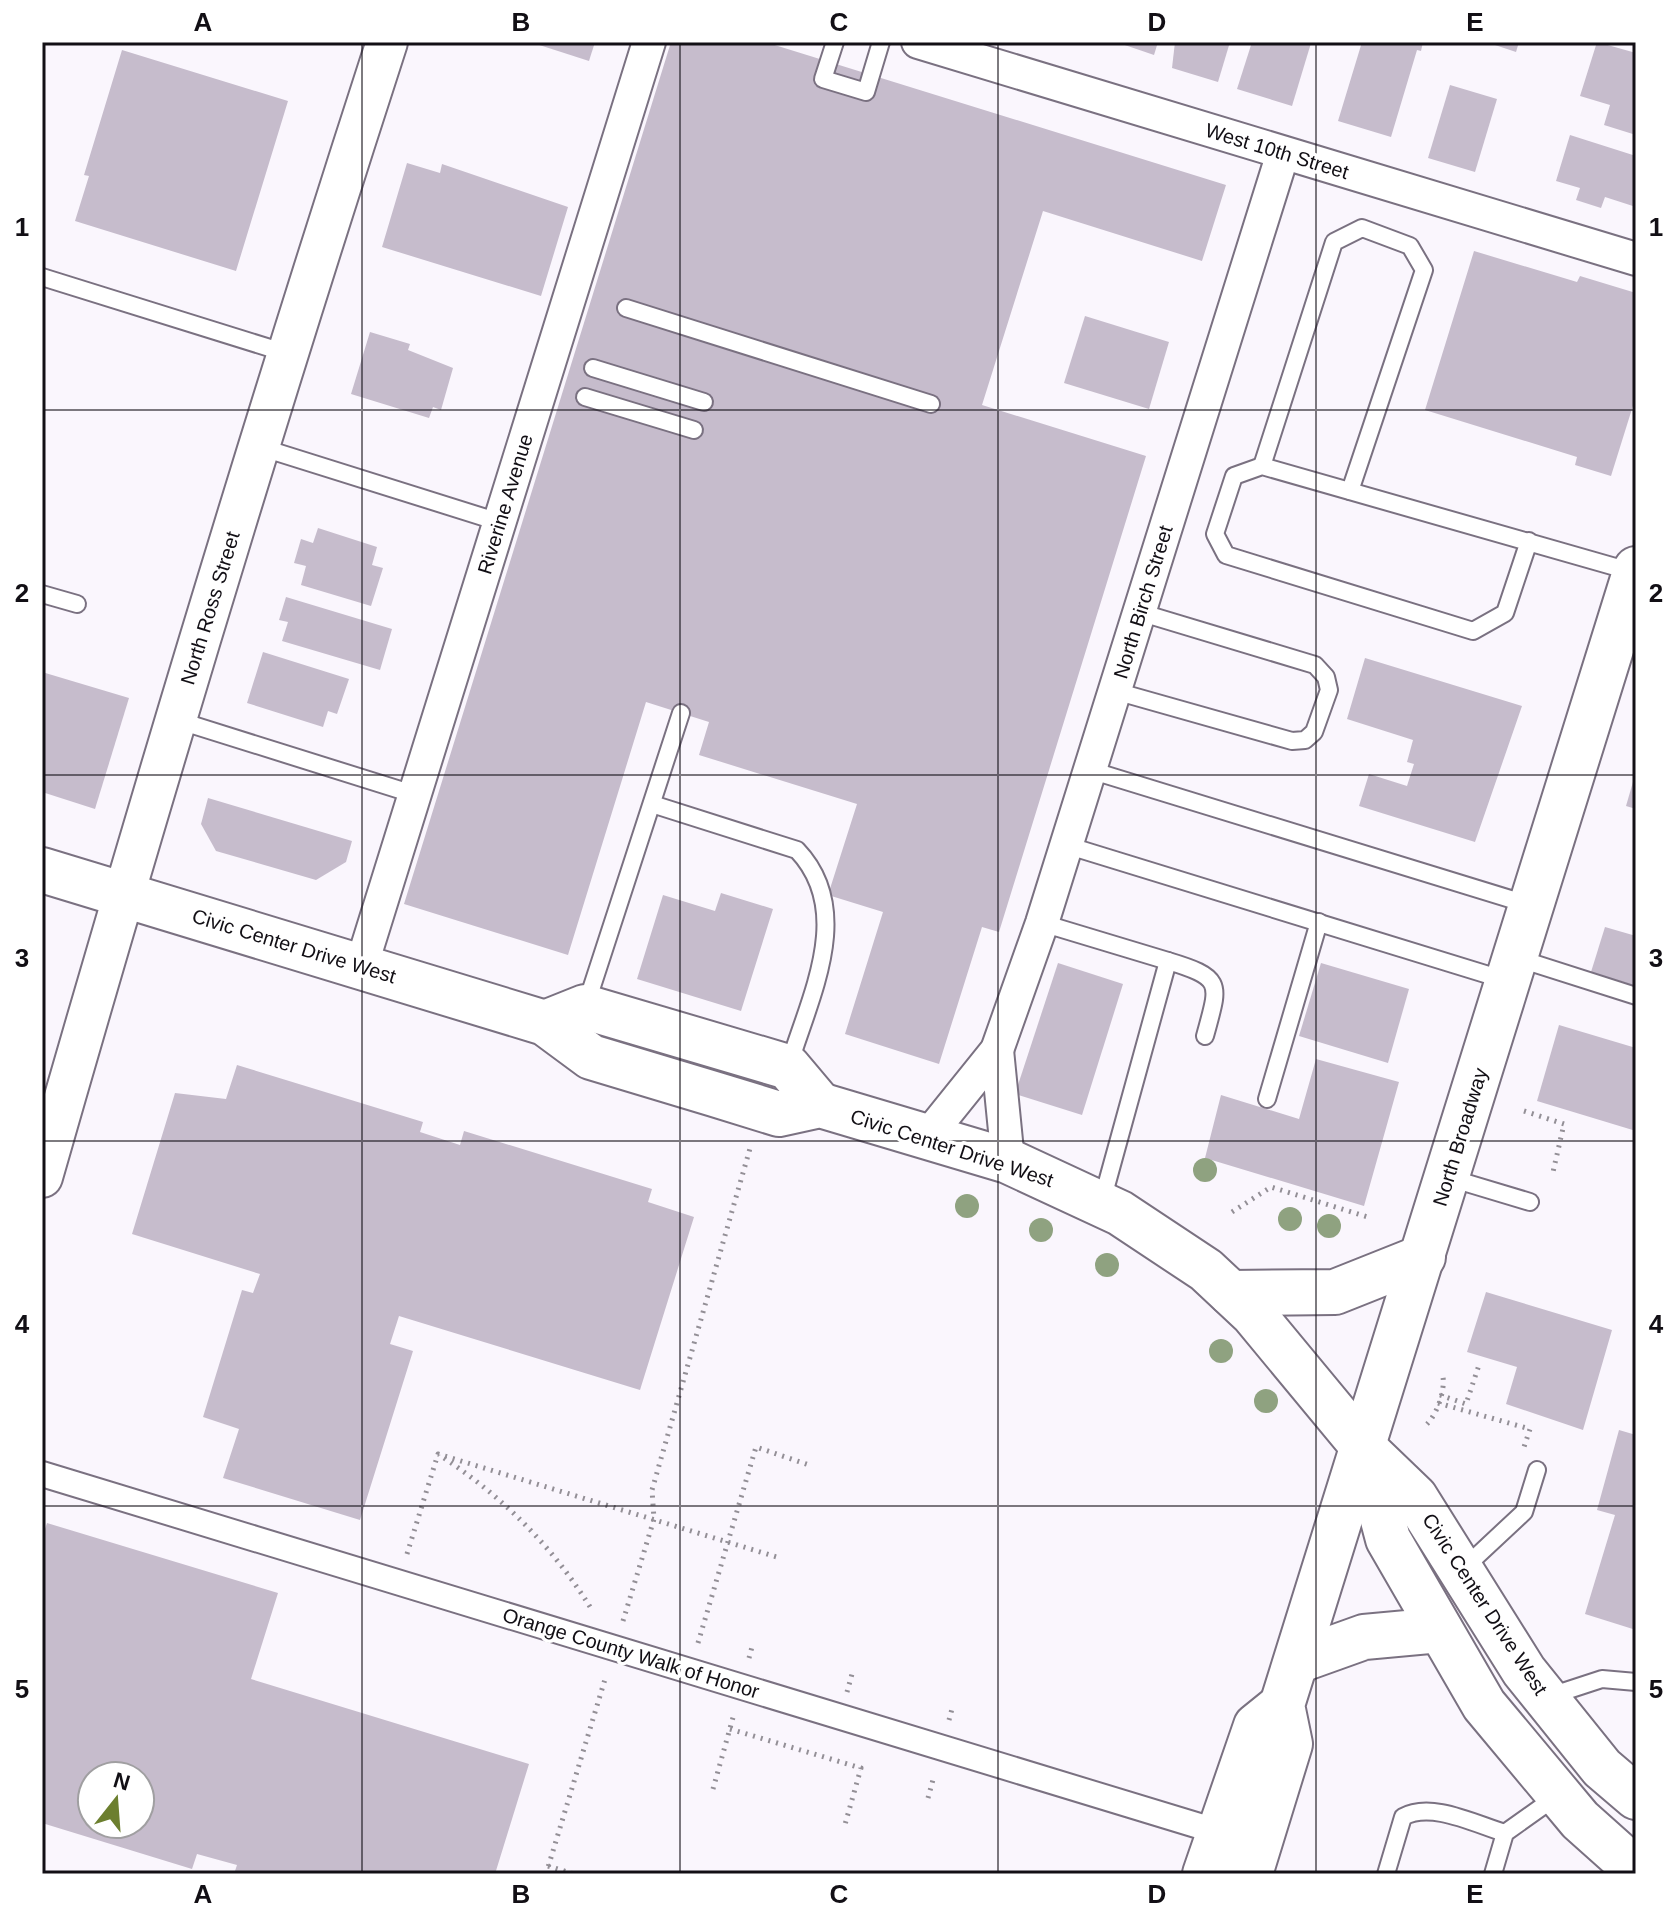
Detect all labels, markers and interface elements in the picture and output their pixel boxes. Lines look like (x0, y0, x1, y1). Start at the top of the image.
text: A (194, 7, 213, 37)
text: B (512, 7, 530, 37)
text: C (830, 7, 849, 37)
text: D (1148, 7, 1166, 37)
text: E (1466, 7, 1484, 37)
street label: West 10th Street (1203, 119, 1352, 183)
text: 1 (15, 212, 29, 242)
text: 1 (1649, 212, 1663, 242)
street label: Riverine Avenue (473, 431, 537, 577)
street label: North Birch Street (1109, 522, 1177, 681)
street label: North Ross Street (176, 528, 244, 687)
text: 2 (15, 578, 29, 608)
text: 2 (1649, 578, 1663, 608)
street label: Civic Center Drive West (189, 905, 399, 988)
text: 3 (15, 943, 29, 973)
text: 3 (1649, 943, 1663, 973)
street label: North Broadway (1429, 1065, 1491, 1209)
street label: Civic Center Drive West (848, 1105, 1057, 1191)
text: 4 (15, 1309, 30, 1339)
text: 4 (1649, 1309, 1664, 1339)
street label: Civic Center Drive West (1418, 1509, 1552, 1699)
street label: Orange County Walk of Honor (500, 1603, 762, 1703)
text: 5 (15, 1674, 29, 1704)
text: 5 (1649, 1674, 1663, 1704)
north arrow (76, 1760, 156, 1840)
text: N (110, 1767, 133, 1796)
text: A (194, 1879, 213, 1909)
text: B (512, 1879, 530, 1909)
text: C (830, 1879, 849, 1909)
text: D (1148, 1879, 1166, 1909)
text: E (1466, 1879, 1484, 1909)

